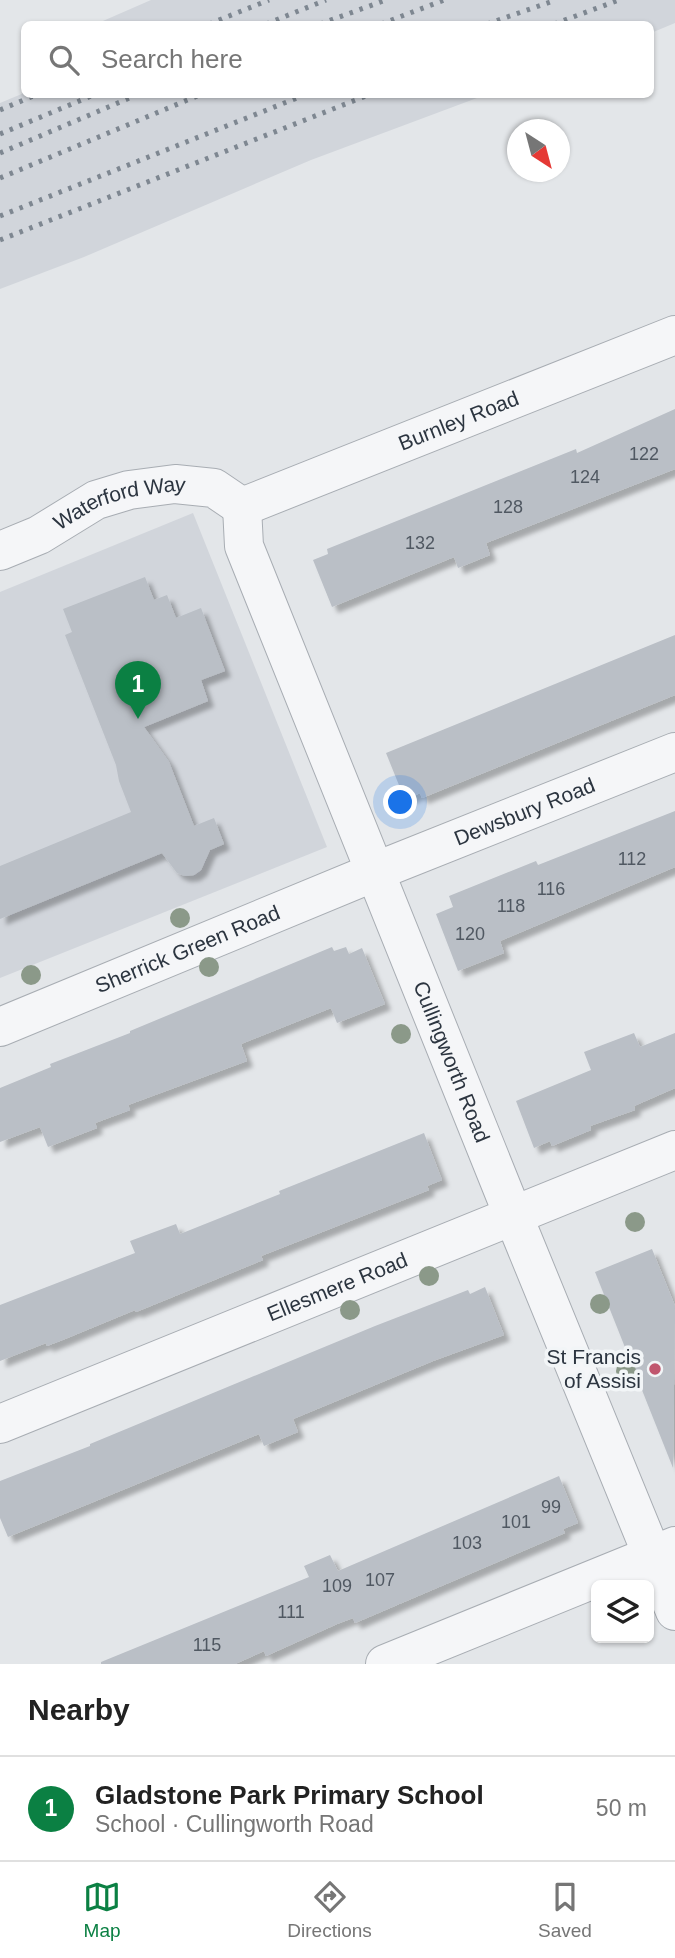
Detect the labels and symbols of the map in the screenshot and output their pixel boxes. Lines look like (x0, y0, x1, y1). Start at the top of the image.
north arrow (507, 119, 570, 182)
street label: Burnley Road (395, 386, 522, 455)
house number: 122 (629, 444, 659, 464)
house number: 124 (570, 467, 600, 487)
street label: Waterford Way (49, 472, 187, 534)
house number: 128 (493, 497, 523, 517)
house number: 132 (405, 533, 435, 553)
pin: 1 (115, 661, 161, 719)
street label: Dewsbury Road (451, 773, 598, 850)
your location (383, 785, 417, 819)
house number: 112 (618, 849, 646, 869)
house number: 116 (537, 879, 565, 899)
house number: 118 (497, 896, 525, 916)
street label: Sherrick Green Road (92, 901, 283, 997)
house number: 120 (455, 924, 485, 944)
street label: Cullingworth Road (409, 978, 495, 1146)
street label: Ellesmere Road (263, 1248, 411, 1325)
place label: St Francis of Assisi (546, 1345, 641, 1392)
marker: St Francis of Assisi (647, 1361, 663, 1377)
house number: 99 (541, 1497, 561, 1517)
house number: 101 (501, 1512, 531, 1532)
house number: 103 (452, 1533, 482, 1553)
house number: 107 (365, 1570, 395, 1590)
house number: 109 (322, 1576, 352, 1596)
house number: 111 (277, 1602, 305, 1622)
house number: 115 (193, 1635, 221, 1655)

